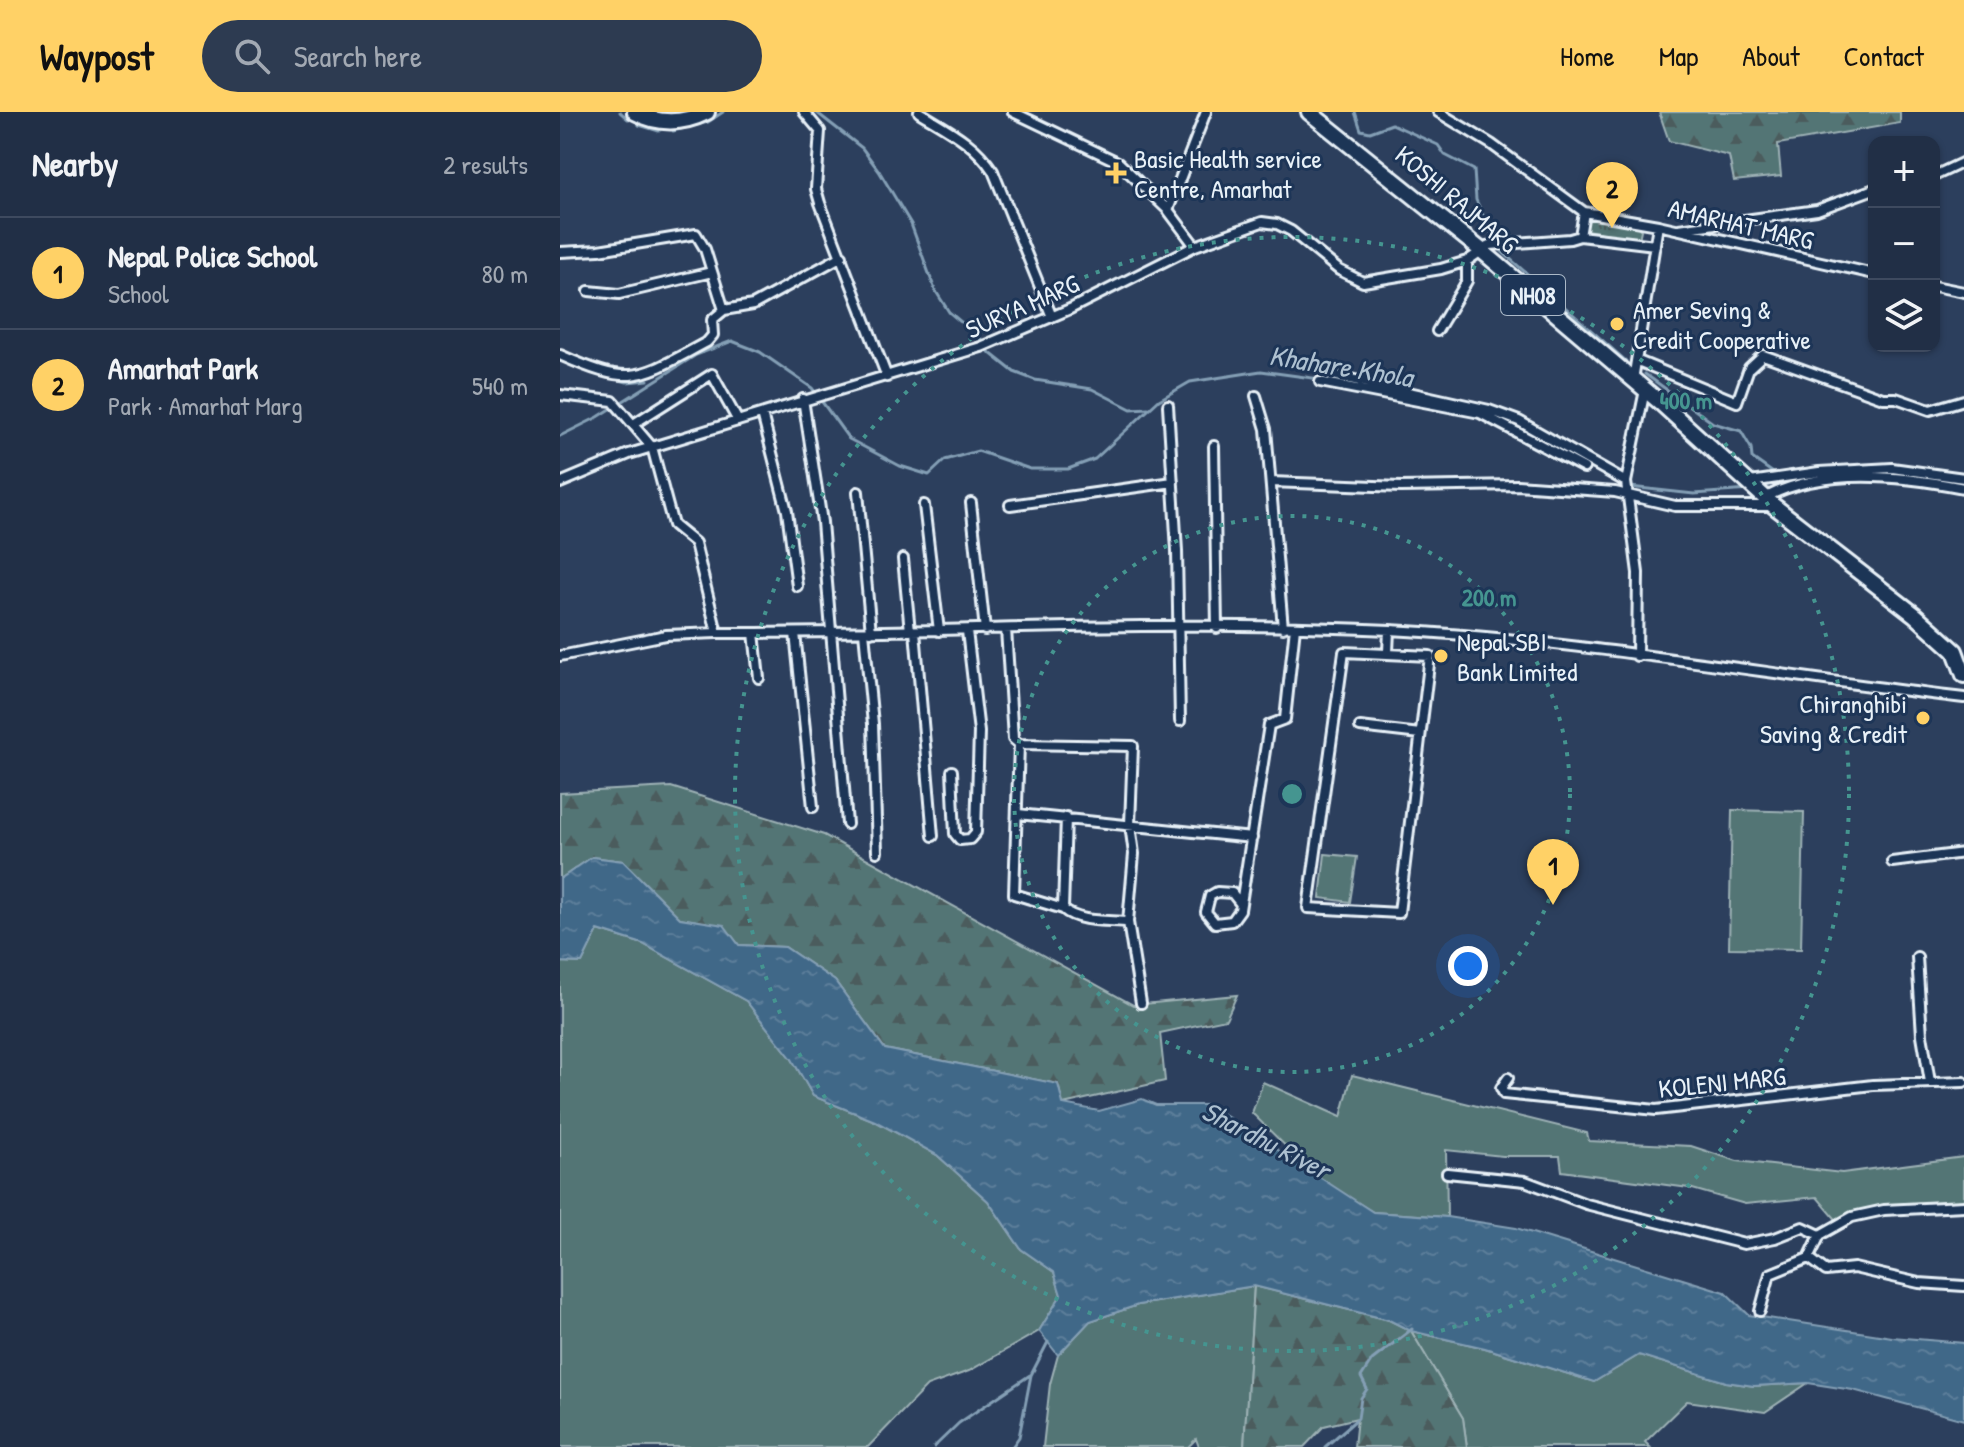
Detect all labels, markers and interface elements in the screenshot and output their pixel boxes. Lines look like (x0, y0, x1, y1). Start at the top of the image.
search box (202, 20, 762, 92)
text: Waypost (40, 30, 154, 82)
icon: search (230, 34, 274, 78)
text: Search here (294, 36, 422, 76)
text: Home (1560, 37, 1615, 75)
text: Map (1659, 37, 1698, 75)
text: About (1742, 37, 1800, 75)
text: Contact (1844, 37, 1924, 75)
map controls (1868, 136, 1940, 352)
button: + (1868, 136, 1940, 208)
street label: KOSHI RAJMARG (1388, 137, 1526, 261)
text: Nearby (32, 141, 118, 187)
place label: Basic Health service Centre, Amarhat (1134, 141, 1322, 206)
text: 2 results (443, 147, 528, 182)
marker: Basic Health service Centre, Amarhat (1105, 162, 1127, 184)
pin: 2 (1586, 162, 1638, 228)
street label: AMARHAT MARG (1665, 190, 1818, 258)
button: − (1868, 208, 1940, 280)
text: Nepal Police School (108, 236, 317, 276)
text: 1 (53, 256, 63, 291)
text: 80 m (481, 256, 528, 291)
street label: SURYA MARG (960, 265, 1085, 347)
road number: NH08 (1501, 275, 1565, 315)
text: School (108, 276, 169, 311)
button: layers (1868, 280, 1940, 352)
place label: Amer Seving & Credit Cooperative (1633, 292, 1811, 357)
marker: Amer Seving & Credit Cooperative (1608, 315, 1626, 333)
water label: Khahare Khola (1267, 336, 1418, 397)
text: Amarhat Park (108, 348, 258, 388)
text: 2 (52, 368, 64, 403)
text: 540 m (472, 368, 528, 403)
text: 400 m (1660, 384, 1712, 416)
text: Park · Amarhat Marg (108, 388, 303, 423)
text: 200 m (1462, 581, 1516, 613)
place label: Nepal SBI Bank Limited (1457, 624, 1577, 689)
marker: Nepal SBI Bank Limited (1432, 647, 1450, 665)
place label: Chiranghibi Saving & Credit (1760, 686, 1908, 751)
marker: Chiranghibi Saving & Credit (1914, 709, 1932, 727)
centre of rings (1278, 780, 1306, 808)
pin: 1 (1527, 839, 1579, 905)
your location (1448, 946, 1488, 986)
street label: KOLENI MARG (1657, 1058, 1788, 1106)
water label: Shardhu River (1196, 1092, 1339, 1190)

